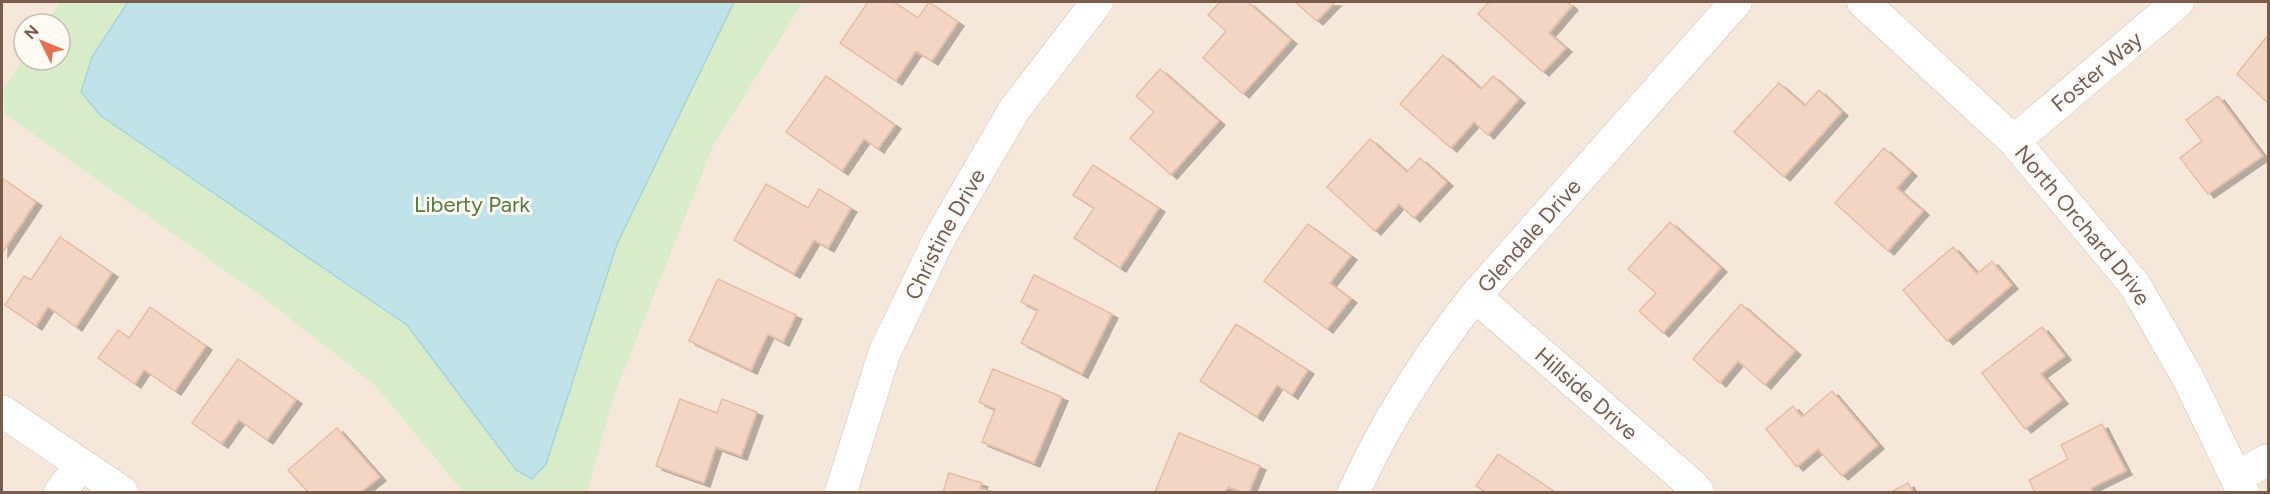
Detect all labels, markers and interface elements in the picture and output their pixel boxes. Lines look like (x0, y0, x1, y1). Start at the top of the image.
north arrow (12, 12, 72, 72)
text: N (20, 21, 43, 43)
street label: Foster Way (2045, 25, 2148, 117)
street label: North Orchard Drive (2009, 139, 2157, 310)
street label: Christine Drive (899, 163, 991, 304)
street label: Glendale Drive (1471, 173, 1586, 298)
park label: Liberty Park (414, 191, 530, 218)
street label: Hillside Drive (1530, 341, 1644, 445)

